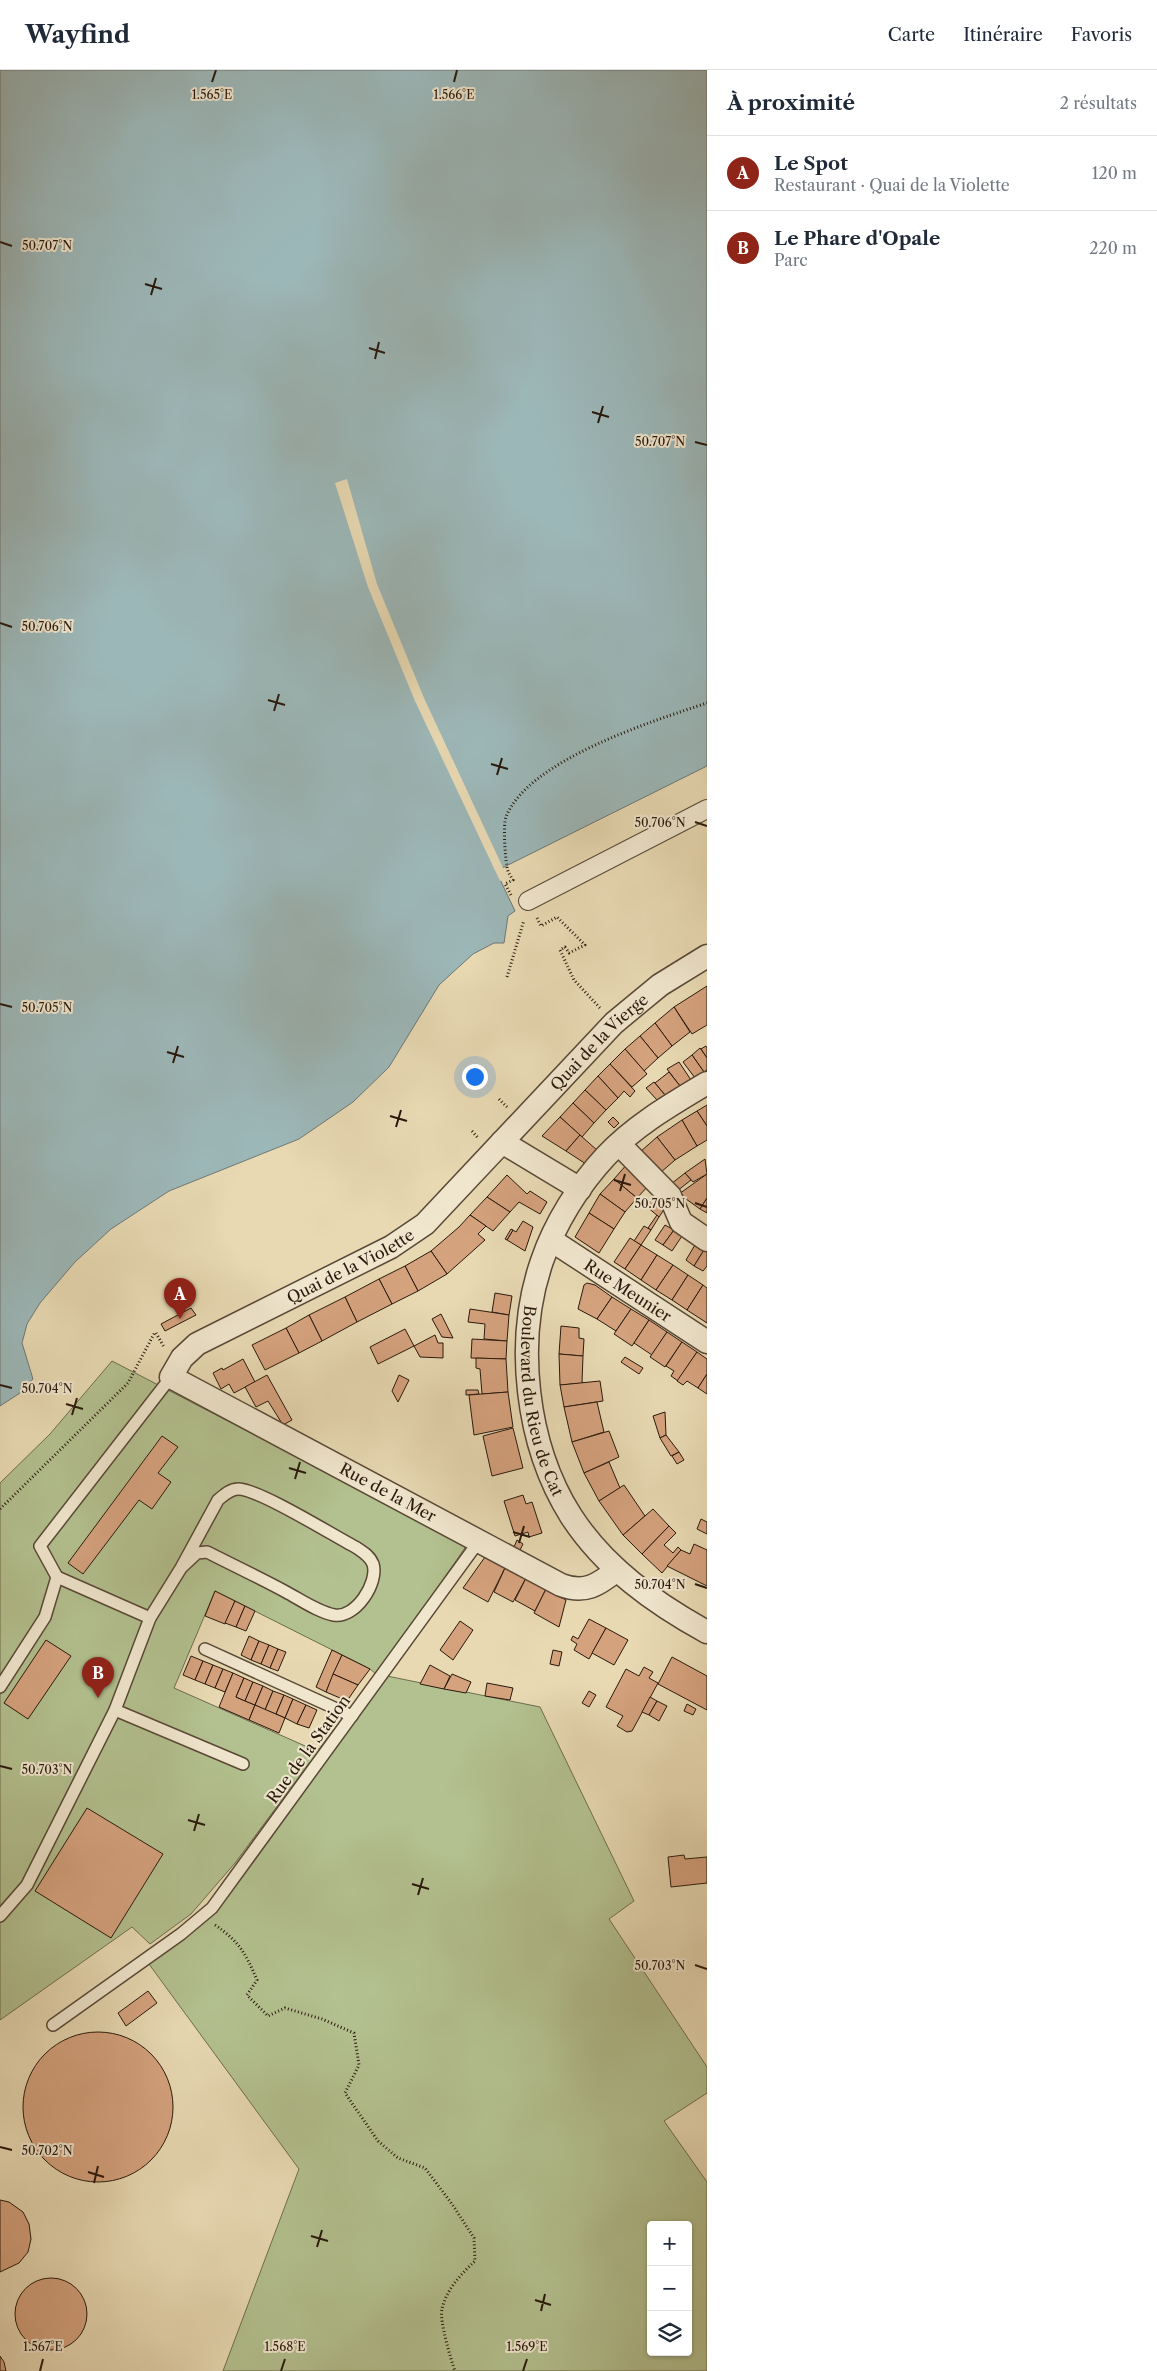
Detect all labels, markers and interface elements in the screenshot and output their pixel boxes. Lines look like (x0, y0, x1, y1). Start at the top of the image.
text: Wayfind (25, 20, 130, 49)
text: Carte (888, 24, 935, 46)
text: Itinéraire (963, 24, 1043, 46)
text: Favoris (1071, 24, 1132, 46)
text: 1.565°E (192, 87, 232, 102)
text: 1.566°E (434, 87, 474, 102)
text: À proximité (727, 90, 855, 115)
text: 2 résultats (1060, 93, 1137, 113)
text: Le Spot (774, 152, 848, 175)
text: A (737, 163, 749, 183)
text: 120 m (1092, 163, 1137, 183)
text: Restaurant · Quai de la Violette (774, 175, 1010, 195)
text: Le Phare d'Opale (774, 227, 940, 250)
text: 50.707°N (22, 238, 72, 253)
text: B (737, 238, 749, 258)
text: 220 m (1089, 238, 1137, 258)
text: Parc (774, 250, 808, 270)
text: 50.707°N (635, 434, 685, 449)
text: 50.706°N (21, 619, 73, 634)
text: 50.706°N (634, 815, 686, 830)
street label: Quai de la Vierge (546, 989, 652, 1095)
text: 50.705°N (22, 1000, 73, 1015)
your location (462, 1064, 488, 1090)
text: 50.705°N (635, 1196, 686, 1211)
street label: Quai de la Violette (283, 1224, 418, 1307)
street label: Rue Meunier (581, 1255, 676, 1326)
pin: A (164, 1278, 196, 1319)
street label: Boulevard du Rieu de Cat (517, 1304, 568, 1500)
text: 50.704°N (21, 1381, 73, 1396)
street label: Rue de la Mer (336, 1458, 440, 1526)
text: 50.704°N (634, 1577, 686, 1592)
pin: B (82, 1657, 114, 1698)
street label: Rue de la Station (262, 1691, 354, 1807)
text: 50.703°N (22, 1762, 73, 1777)
text: 50.703°N (635, 1958, 686, 1973)
text: 50.702°N (21, 2143, 73, 2158)
map controls (647, 2221, 692, 2356)
button: + (647, 2221, 692, 2266)
button: − (647, 2266, 692, 2311)
button: layers (647, 2311, 692, 2356)
text: 1.567°E (23, 2339, 63, 2354)
text: 1.568°E (264, 2339, 306, 2354)
text: 1.569°E (506, 2339, 548, 2354)

